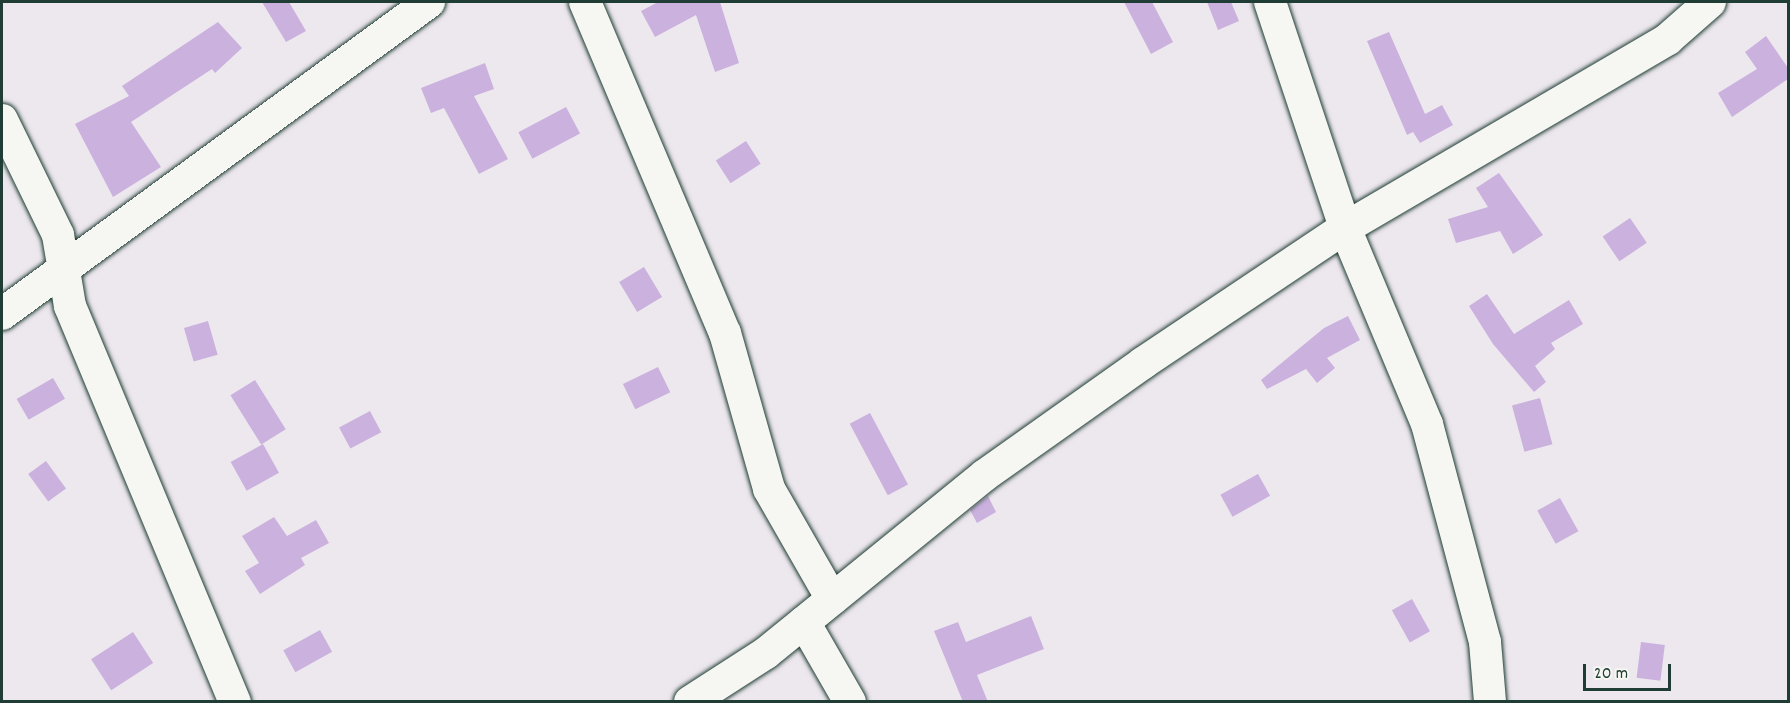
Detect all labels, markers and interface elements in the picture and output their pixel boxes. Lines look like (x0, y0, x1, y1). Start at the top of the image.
scale bar (1586, 652, 1674, 690)
text: 20 m (1594, 662, 1628, 687)

